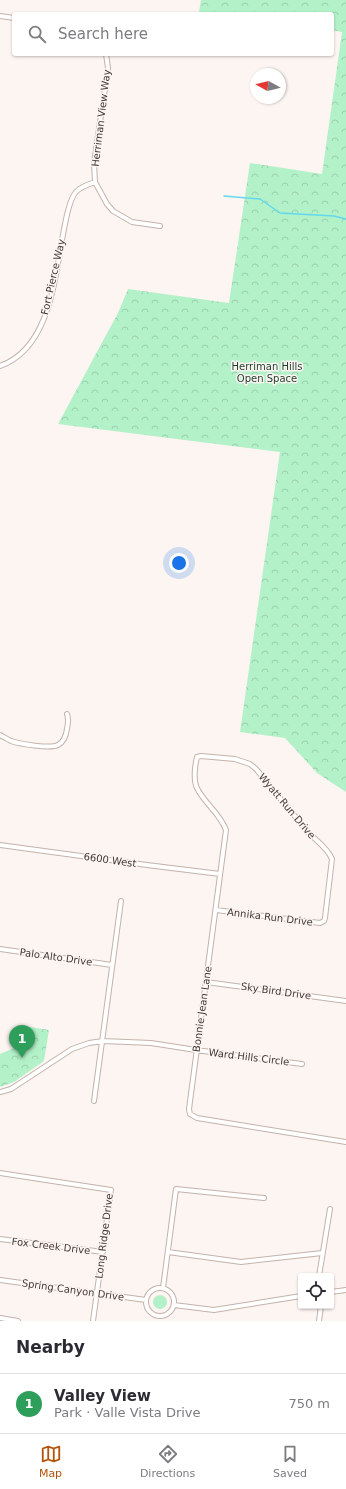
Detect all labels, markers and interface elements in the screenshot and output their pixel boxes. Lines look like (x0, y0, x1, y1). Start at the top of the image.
search box (12, 12, 334, 56)
icon: search (26, 23, 48, 45)
text: Search here (58, 25, 148, 43)
north arrow (250, 68, 286, 104)
street label: Herriman View Way (90, 69, 112, 167)
street label: Fort Pierce Way (39, 238, 67, 316)
park label: Herriman Hills Open Space (232, 361, 302, 384)
your location (169, 553, 189, 573)
street label: Wyatt Run Drive (256, 771, 318, 841)
street label: 6600 West (83, 851, 137, 869)
street label: Annika Run Drive (227, 906, 313, 928)
street label: Palo Alto Drive (19, 946, 93, 968)
street label: Bonnie Jean Lane (191, 965, 213, 1053)
street label: Sky Bird Drive (240, 981, 312, 1001)
pin: 1 (9, 1025, 35, 1058)
street label: Ward Hills Circle (208, 1047, 290, 1067)
street label: Long Ridge Drive (93, 1193, 115, 1279)
street label: Fox Creek Drive (11, 1236, 91, 1256)
map controls (298, 1273, 334, 1309)
button: locate (298, 1273, 334, 1309)
street label: Spring Canyon Drive (21, 1277, 125, 1303)
text: Nearby (16, 1337, 85, 1357)
text: Valley View (54, 1387, 151, 1405)
text: 1 (24, 1396, 34, 1411)
text: 750 m (288, 1396, 330, 1411)
text: Park · Valle Vista Drive (54, 1405, 201, 1420)
tab: Map (39, 1443, 62, 1480)
tab: Directions (140, 1443, 195, 1480)
tab: Saved (273, 1443, 307, 1480)

